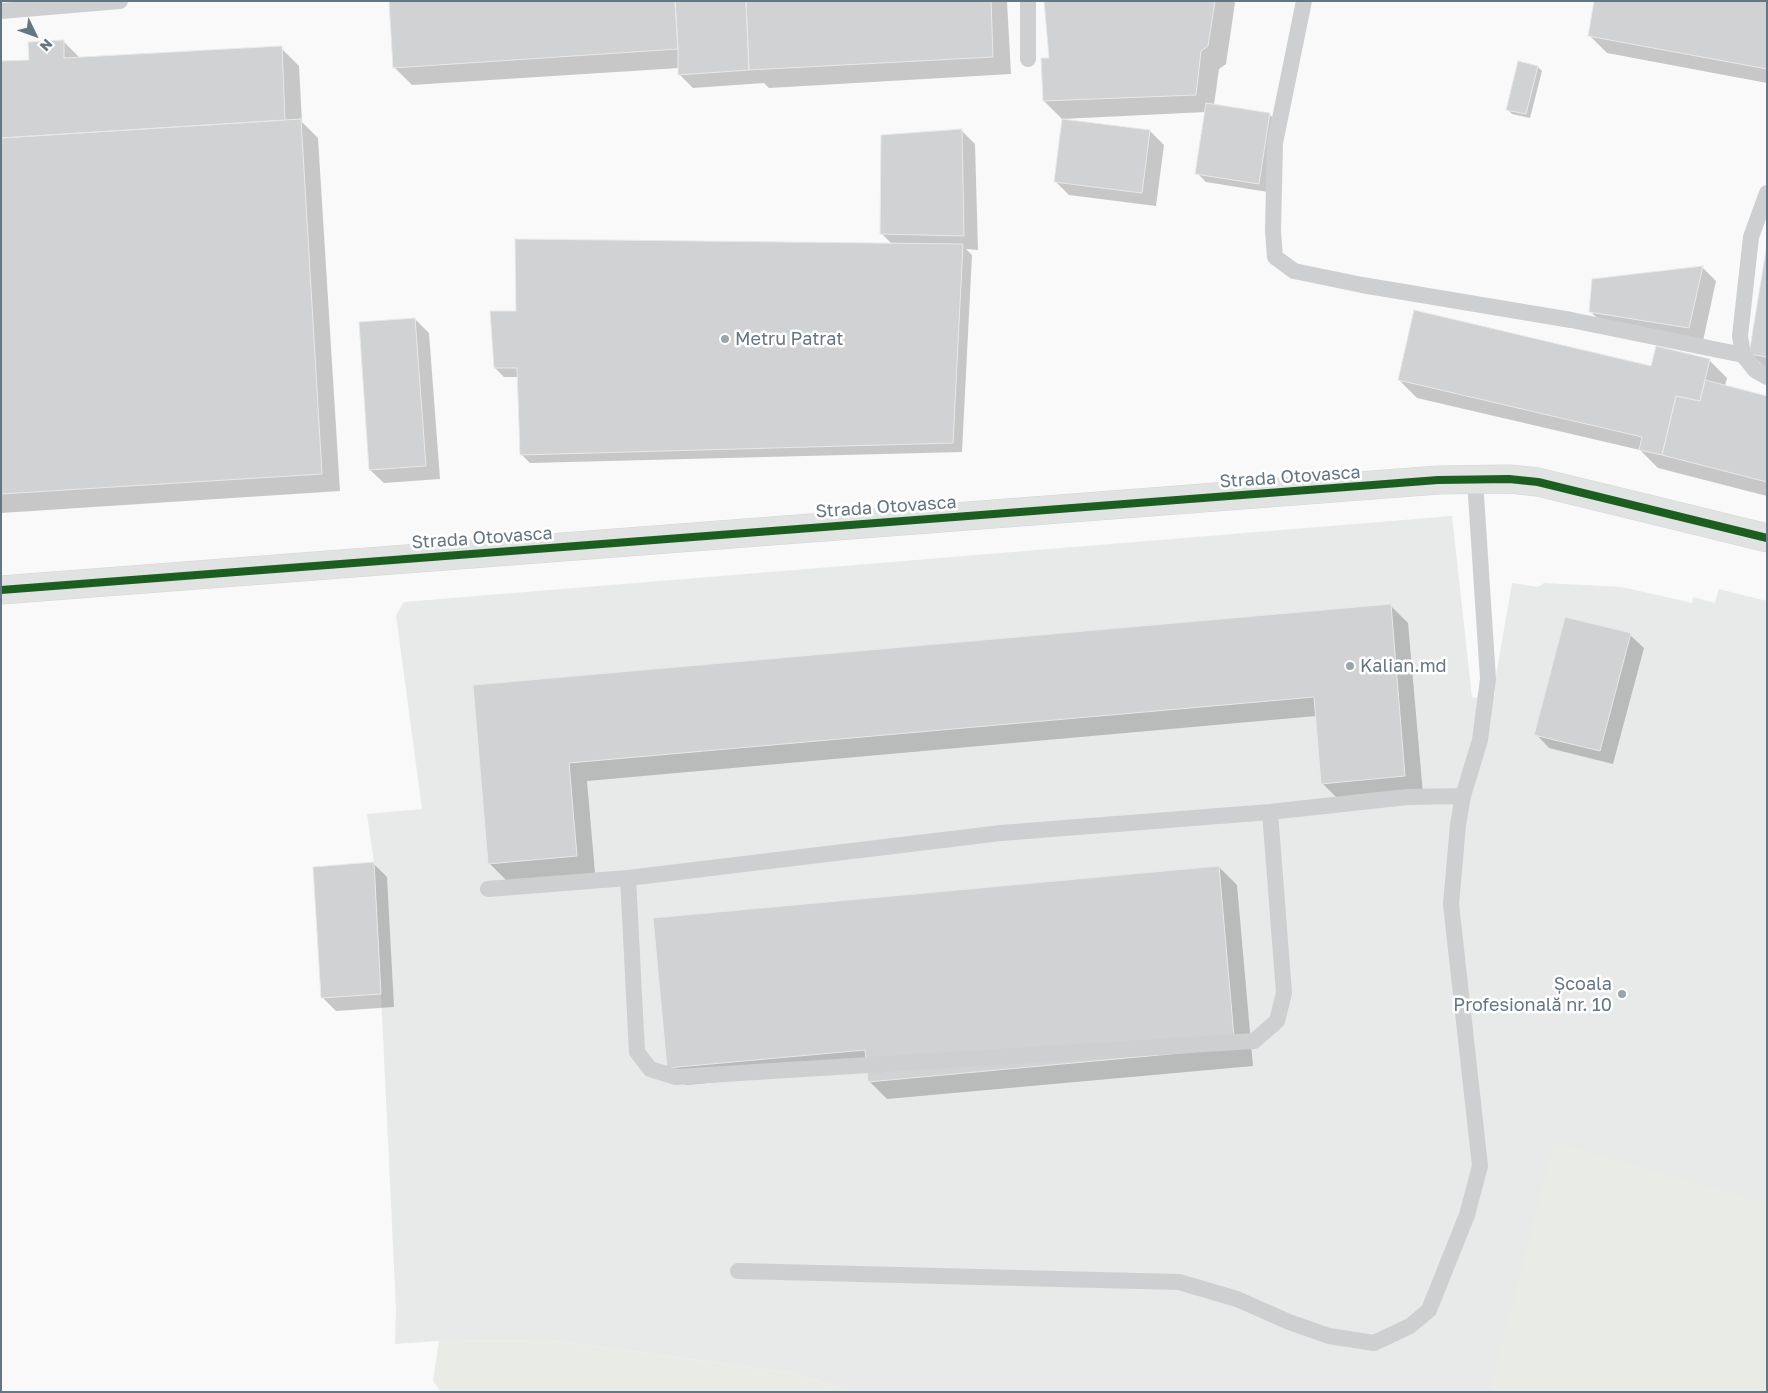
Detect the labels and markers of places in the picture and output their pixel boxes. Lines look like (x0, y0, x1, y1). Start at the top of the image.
place label: Metru Patrat (735, 328, 843, 350)
marker: Metru Patrat (719, 333, 731, 345)
place label: Kalian.md (1360, 655, 1447, 677)
marker: Kalian.md (1344, 660, 1356, 672)
place label: Școala Profesională nr. 10 (1453, 973, 1612, 1016)
marker: Școala Profesională nr. 10 (1616, 988, 1628, 1000)

